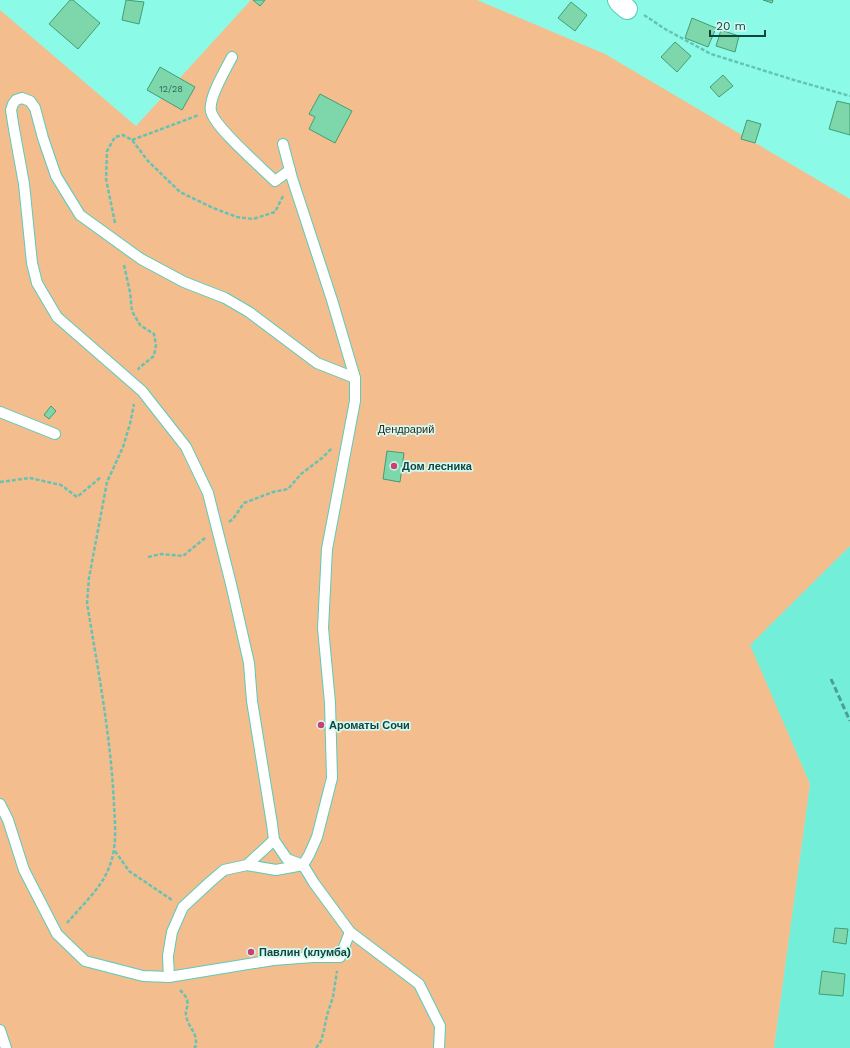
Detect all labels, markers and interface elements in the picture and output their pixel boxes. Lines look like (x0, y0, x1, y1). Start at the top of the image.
scale bar (710, 12, 765, 38)
text: 20 m (716, 19, 746, 33)
house number: 12/28 (159, 84, 183, 94)
park label: Дендрарий (378, 423, 434, 436)
place label: Дом лесника (402, 460, 473, 473)
marker: Дом лесника (389, 461, 399, 471)
place label: Ароматы Сочи (329, 719, 410, 732)
marker: Ароматы Сочи (316, 720, 326, 730)
place label: Павлин (клумба) (259, 946, 351, 959)
marker: Павлин (клумба) (246, 947, 256, 957)

